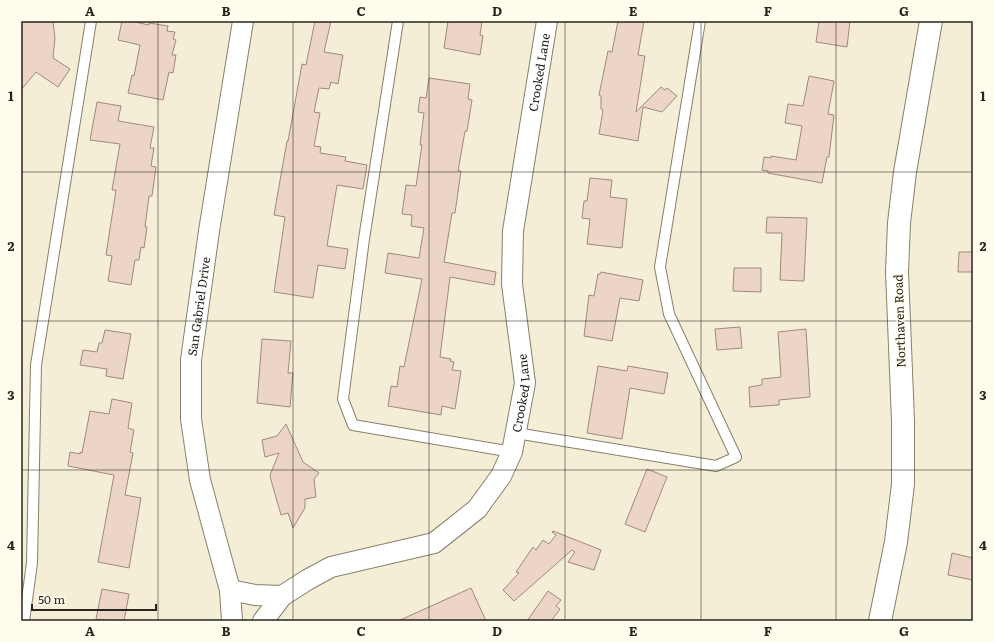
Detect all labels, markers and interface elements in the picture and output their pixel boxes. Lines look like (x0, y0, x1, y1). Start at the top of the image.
text: A (85, 1, 95, 20)
text: B (222, 1, 231, 20)
text: C (356, 1, 366, 20)
text: D (492, 1, 502, 20)
text: E (629, 1, 638, 20)
text: F (764, 1, 772, 20)
text: G (899, 1, 909, 20)
street label: Crooked Lane (523, 32, 554, 113)
text: 1 (8, 86, 14, 105)
text: 1 (980, 86, 986, 105)
text: 2 (8, 236, 15, 255)
text: 2 (980, 236, 987, 255)
street label: San Gabriel Drive (183, 256, 214, 357)
street label: Northaven Road (888, 273, 910, 368)
street label: Crooked Lane (507, 353, 534, 434)
text: 3 (7, 385, 15, 404)
text: 3 (979, 385, 987, 404)
text: 4 (7, 535, 15, 554)
text: 4 (979, 535, 987, 554)
scale bar (32, 586, 156, 612)
text: 50 m (38, 590, 65, 608)
text: A (85, 621, 95, 640)
text: B (222, 621, 231, 640)
text: C (356, 621, 366, 640)
text: D (492, 621, 502, 640)
text: E (629, 621, 638, 640)
text: F (764, 621, 772, 640)
text: G (899, 621, 909, 640)

